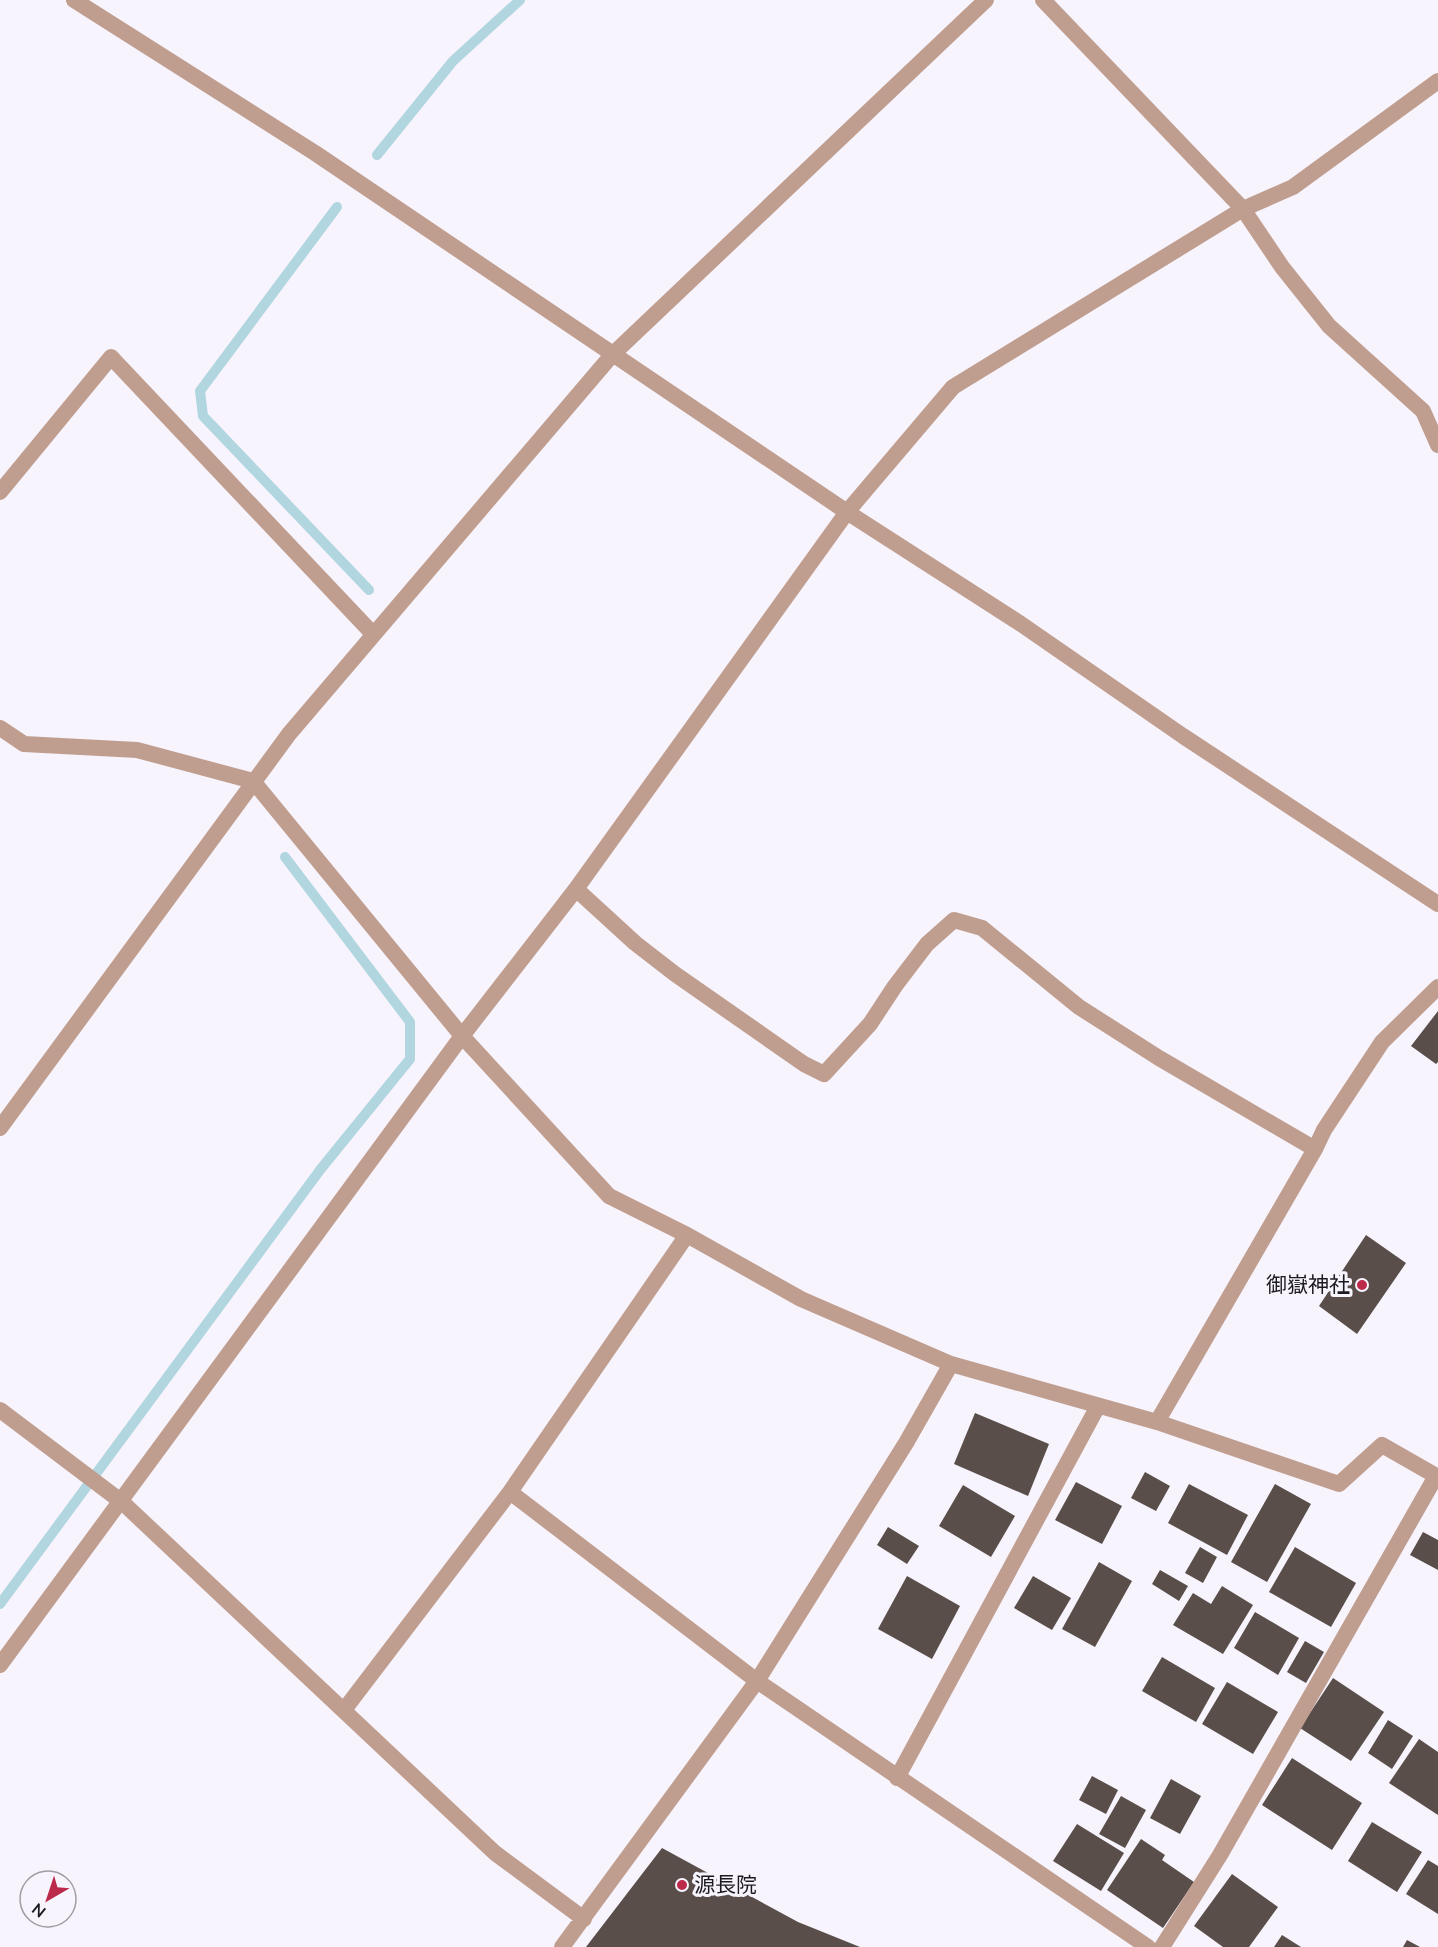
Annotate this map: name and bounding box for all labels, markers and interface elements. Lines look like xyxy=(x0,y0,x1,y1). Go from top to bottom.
place label: 御嶽神社 xyxy=(1266,1271,1350,1299)
marker: 御嶽神社 xyxy=(1355,1278,1369,1292)
north arrow xyxy=(18,1869,78,1929)
place label: 源長院 xyxy=(694,1871,757,1899)
marker: 源長院 xyxy=(675,1878,689,1892)
text: N xyxy=(28,1898,51,1922)

